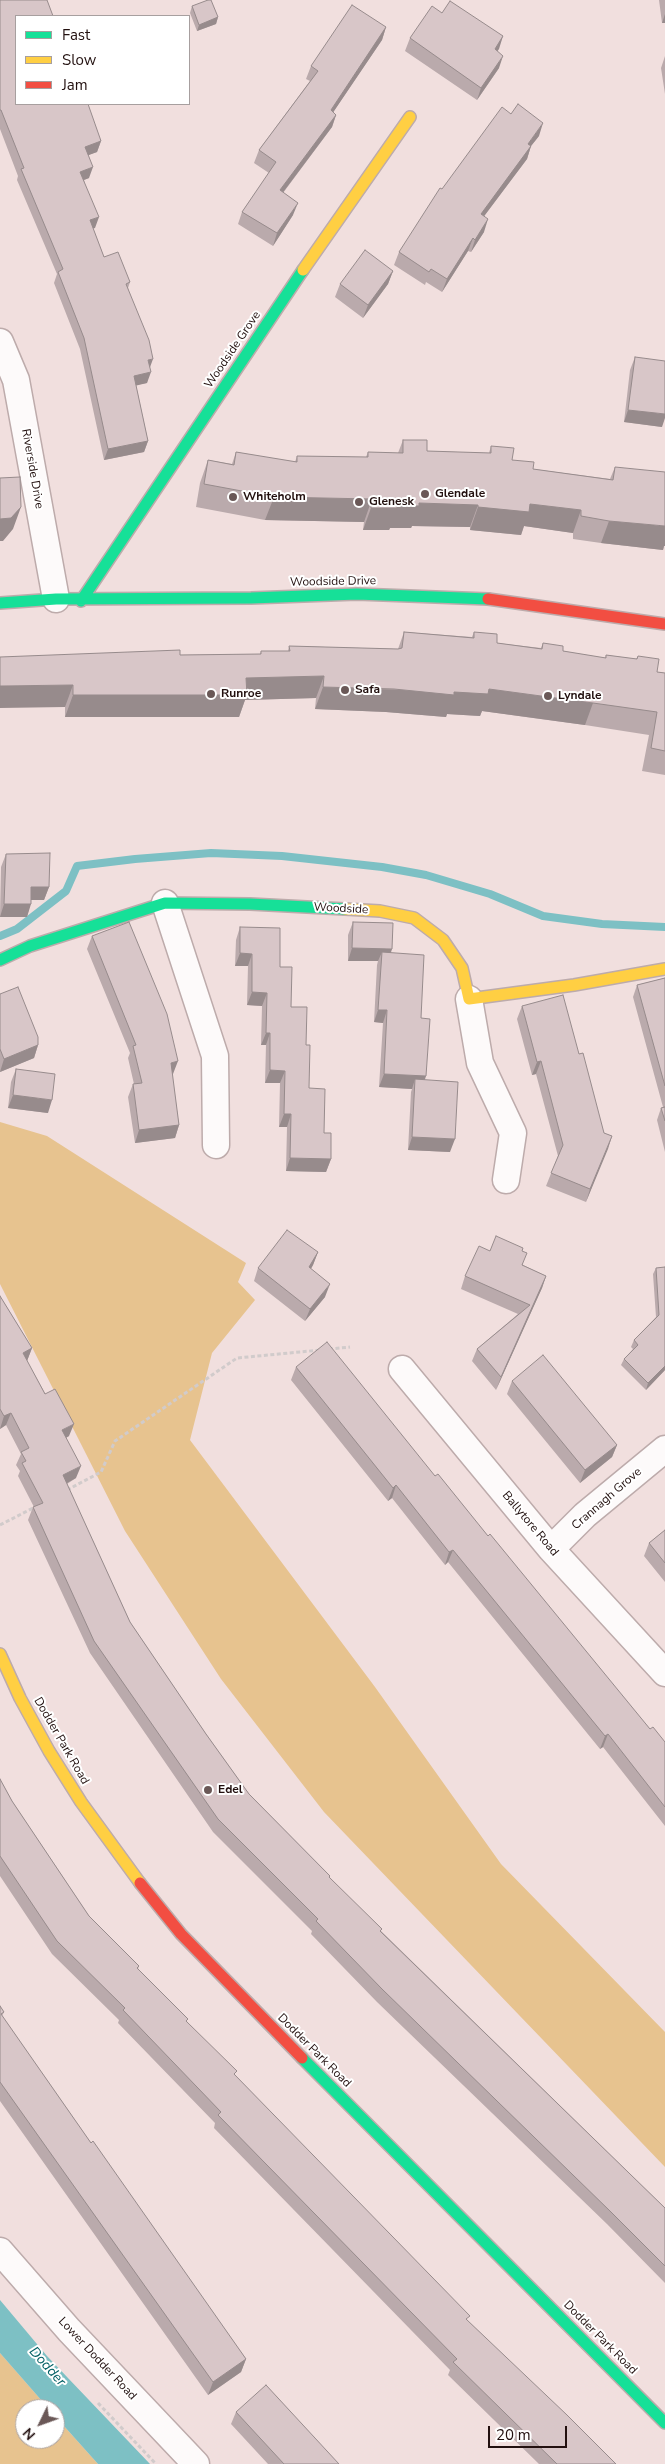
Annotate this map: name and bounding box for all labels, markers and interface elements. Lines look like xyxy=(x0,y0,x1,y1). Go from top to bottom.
legend xyxy=(15,15,190,105)
text: Fast xyxy=(62,25,90,45)
text: Slow xyxy=(62,50,96,70)
text: Jam xyxy=(62,75,88,95)
street label: Woodside Grove xyxy=(202,309,264,391)
street label: Riverside Drive xyxy=(18,428,46,510)
place label: Glendale xyxy=(435,487,485,501)
marker: Glendale xyxy=(419,488,431,500)
place label: Whiteholm xyxy=(243,490,306,504)
marker: Whiteholm xyxy=(227,491,239,503)
place label: Glenesk xyxy=(369,495,414,509)
marker: Glenesk xyxy=(353,496,365,508)
street label: Woodside Drive xyxy=(290,574,376,590)
place label: Safa xyxy=(355,683,380,697)
marker: Safa xyxy=(339,684,351,696)
place label: Runroe xyxy=(221,687,261,701)
marker: Runroe xyxy=(205,688,217,700)
place label: Lyndale xyxy=(558,689,602,703)
marker: Lyndale xyxy=(542,690,554,702)
street label: Woodside xyxy=(313,900,369,918)
street label: Crannagh Grove xyxy=(569,1465,645,1533)
street label: Ballytore Road xyxy=(499,1489,561,1559)
street label: Dodder Park Road xyxy=(30,1695,92,1787)
place label: Edel xyxy=(218,1783,243,1797)
marker: Edel xyxy=(202,1784,214,1796)
street label: Dodder Park Road xyxy=(274,2011,354,2091)
street label: Dodder Park Road xyxy=(560,2298,640,2378)
street label: Lower Dodder Road xyxy=(55,2315,139,2403)
water label: Dodder xyxy=(25,2344,69,2390)
north arrow xyxy=(15,2399,65,2449)
scale bar xyxy=(490,2416,569,2448)
text: N xyxy=(19,2423,40,2444)
text: 20 m xyxy=(496,2425,531,2445)

